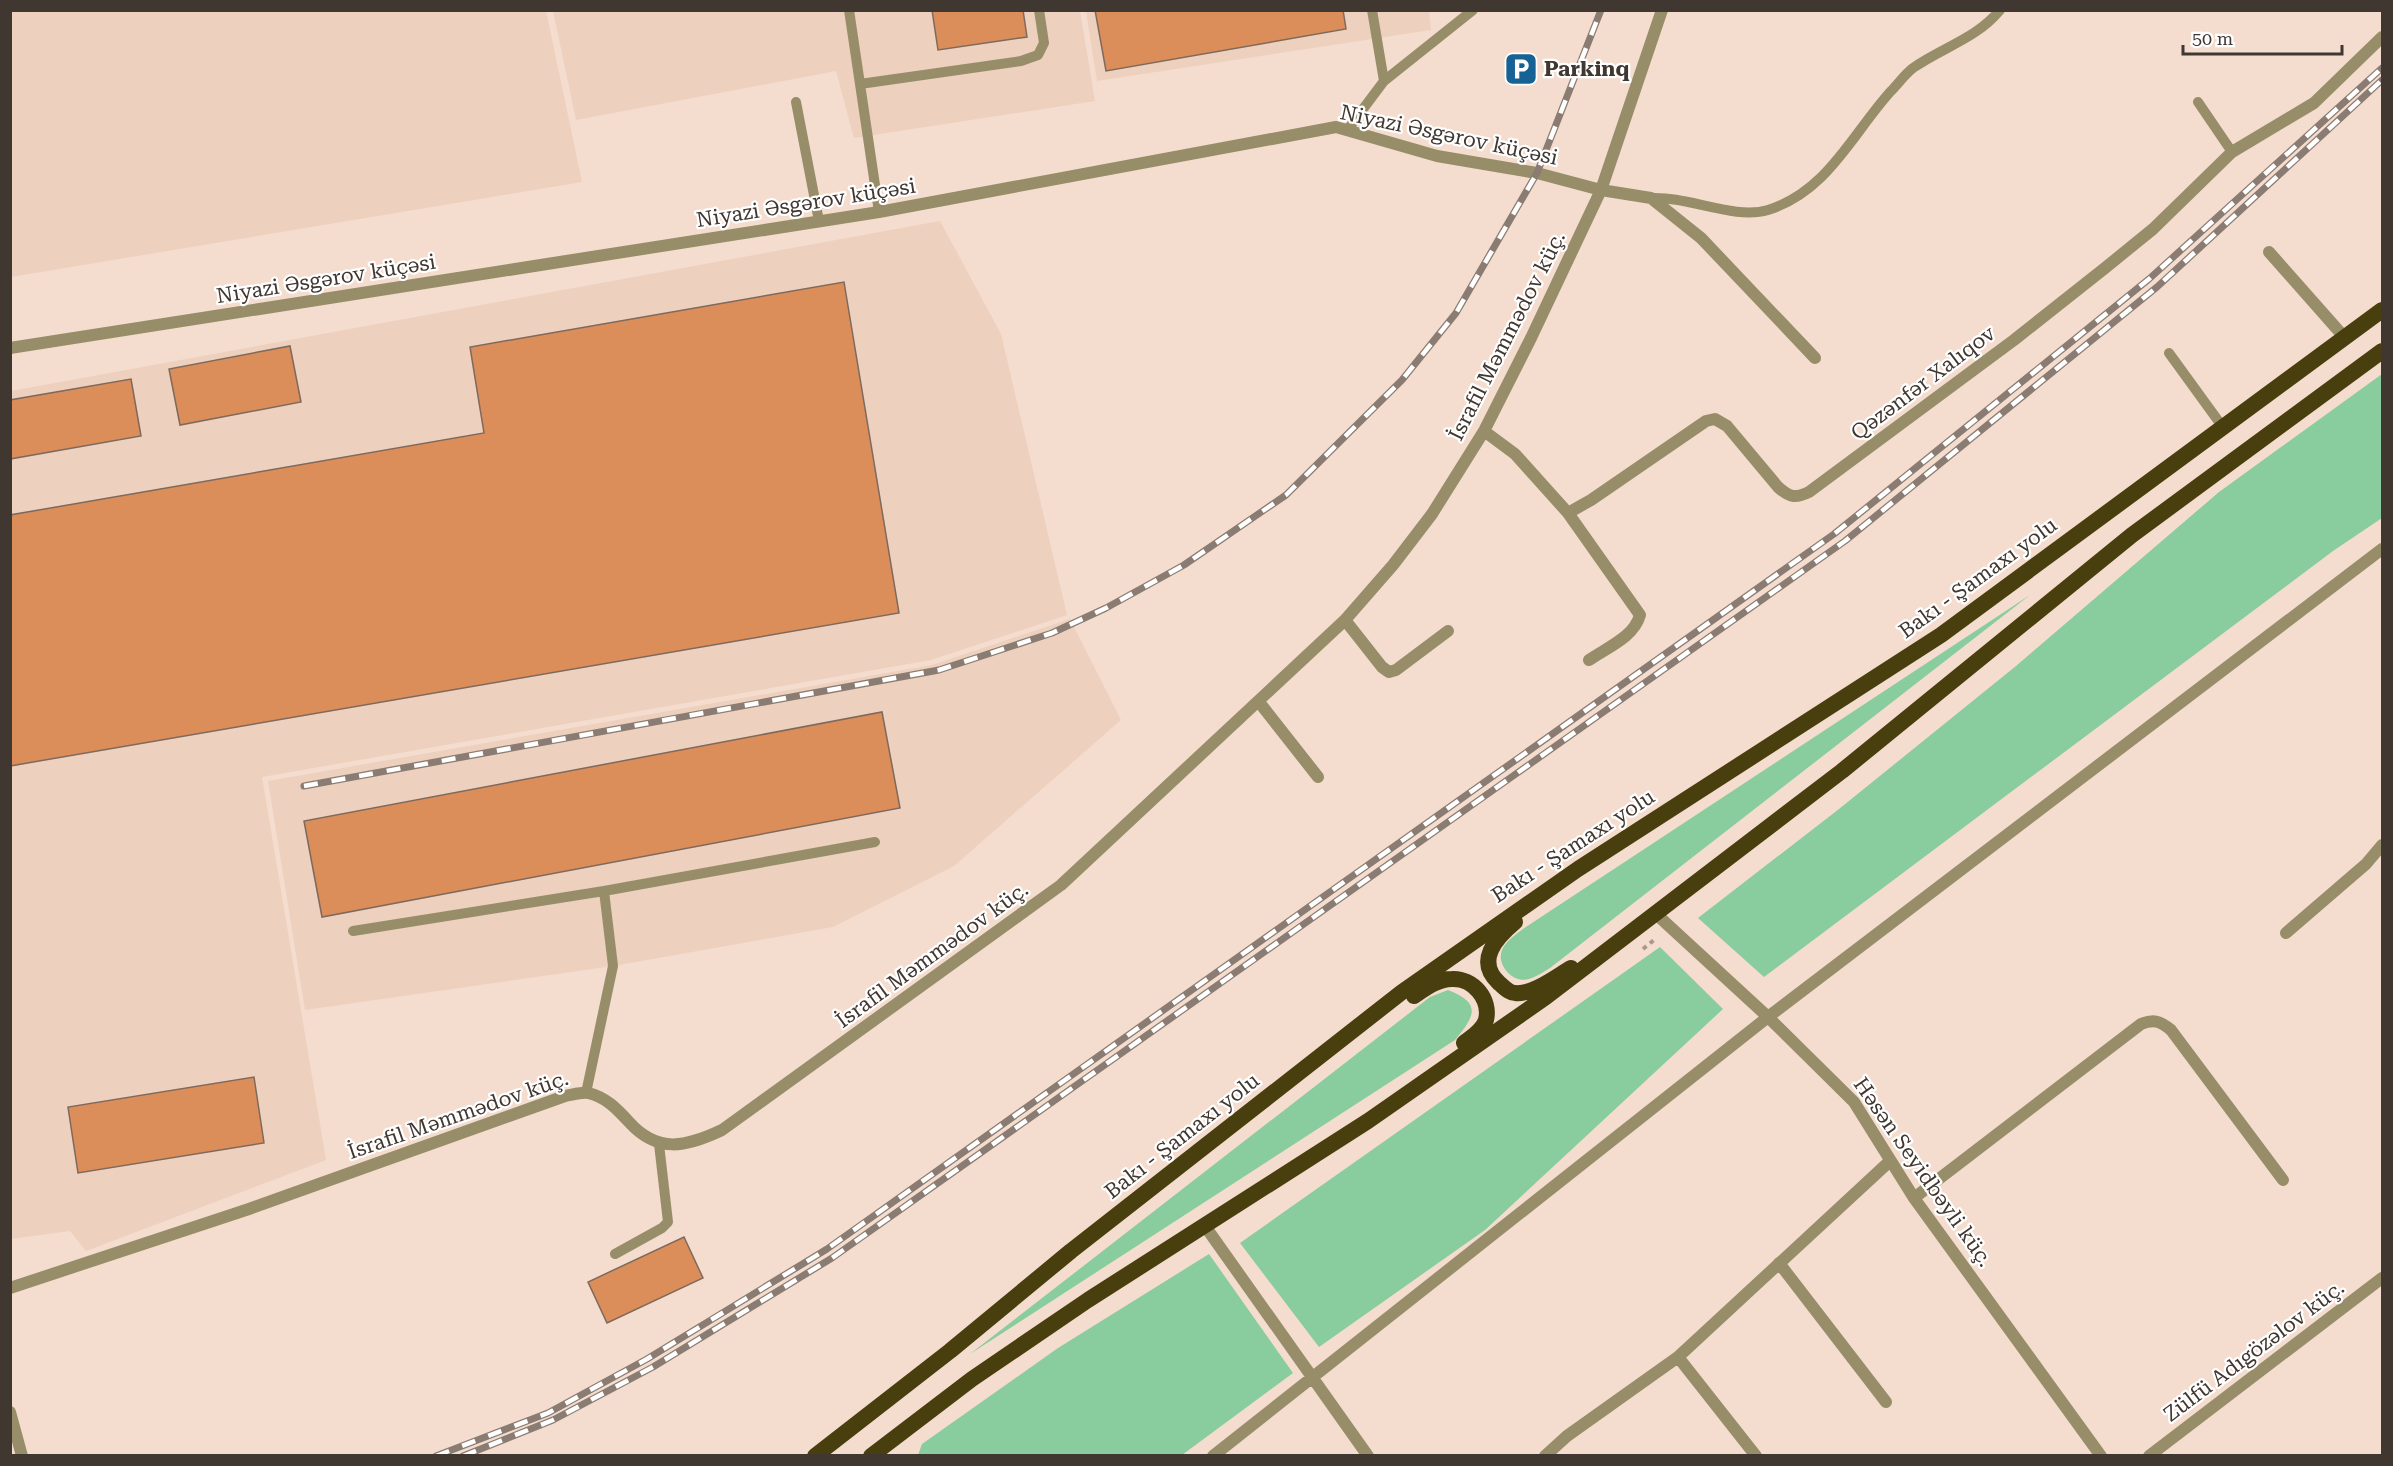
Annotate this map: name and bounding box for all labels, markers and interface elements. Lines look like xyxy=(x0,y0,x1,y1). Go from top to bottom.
scale bar xyxy=(2183,18,2342,56)
text: 50 m xyxy=(2192,28,2233,49)
parking icon: Parkinq xyxy=(1503,51,1539,87)
place label: Parkinq xyxy=(1544,57,1629,81)
street label: Niyazi Əsgərov küçəsi xyxy=(1338,100,1560,170)
street label: Niyazi Əsgərov küçəsi xyxy=(694,174,918,232)
street label: İsrafil Məmmədov küç. xyxy=(1444,227,1570,445)
street label: Niyazi Əsgərov küçəsi xyxy=(214,250,438,308)
street label: Qəzənfər Xalıqov xyxy=(1846,321,2000,445)
street label: Bakı - Şamaxı yolu xyxy=(1894,513,2062,643)
street label: Bakı - Şamaxı yolu xyxy=(1487,784,1659,908)
street label: İsrafil Məmmədov küç. xyxy=(831,877,1033,1033)
street label: İsrafil Məmmədov küç. xyxy=(345,1066,571,1164)
street label: Bakı - Şamaxı yolu xyxy=(1100,1068,1264,1204)
street label: Həsən Seyidbəyli küç. xyxy=(1849,1073,1997,1271)
street label: Zülfü Adıgözəlov küç. xyxy=(2159,1275,2349,1427)

